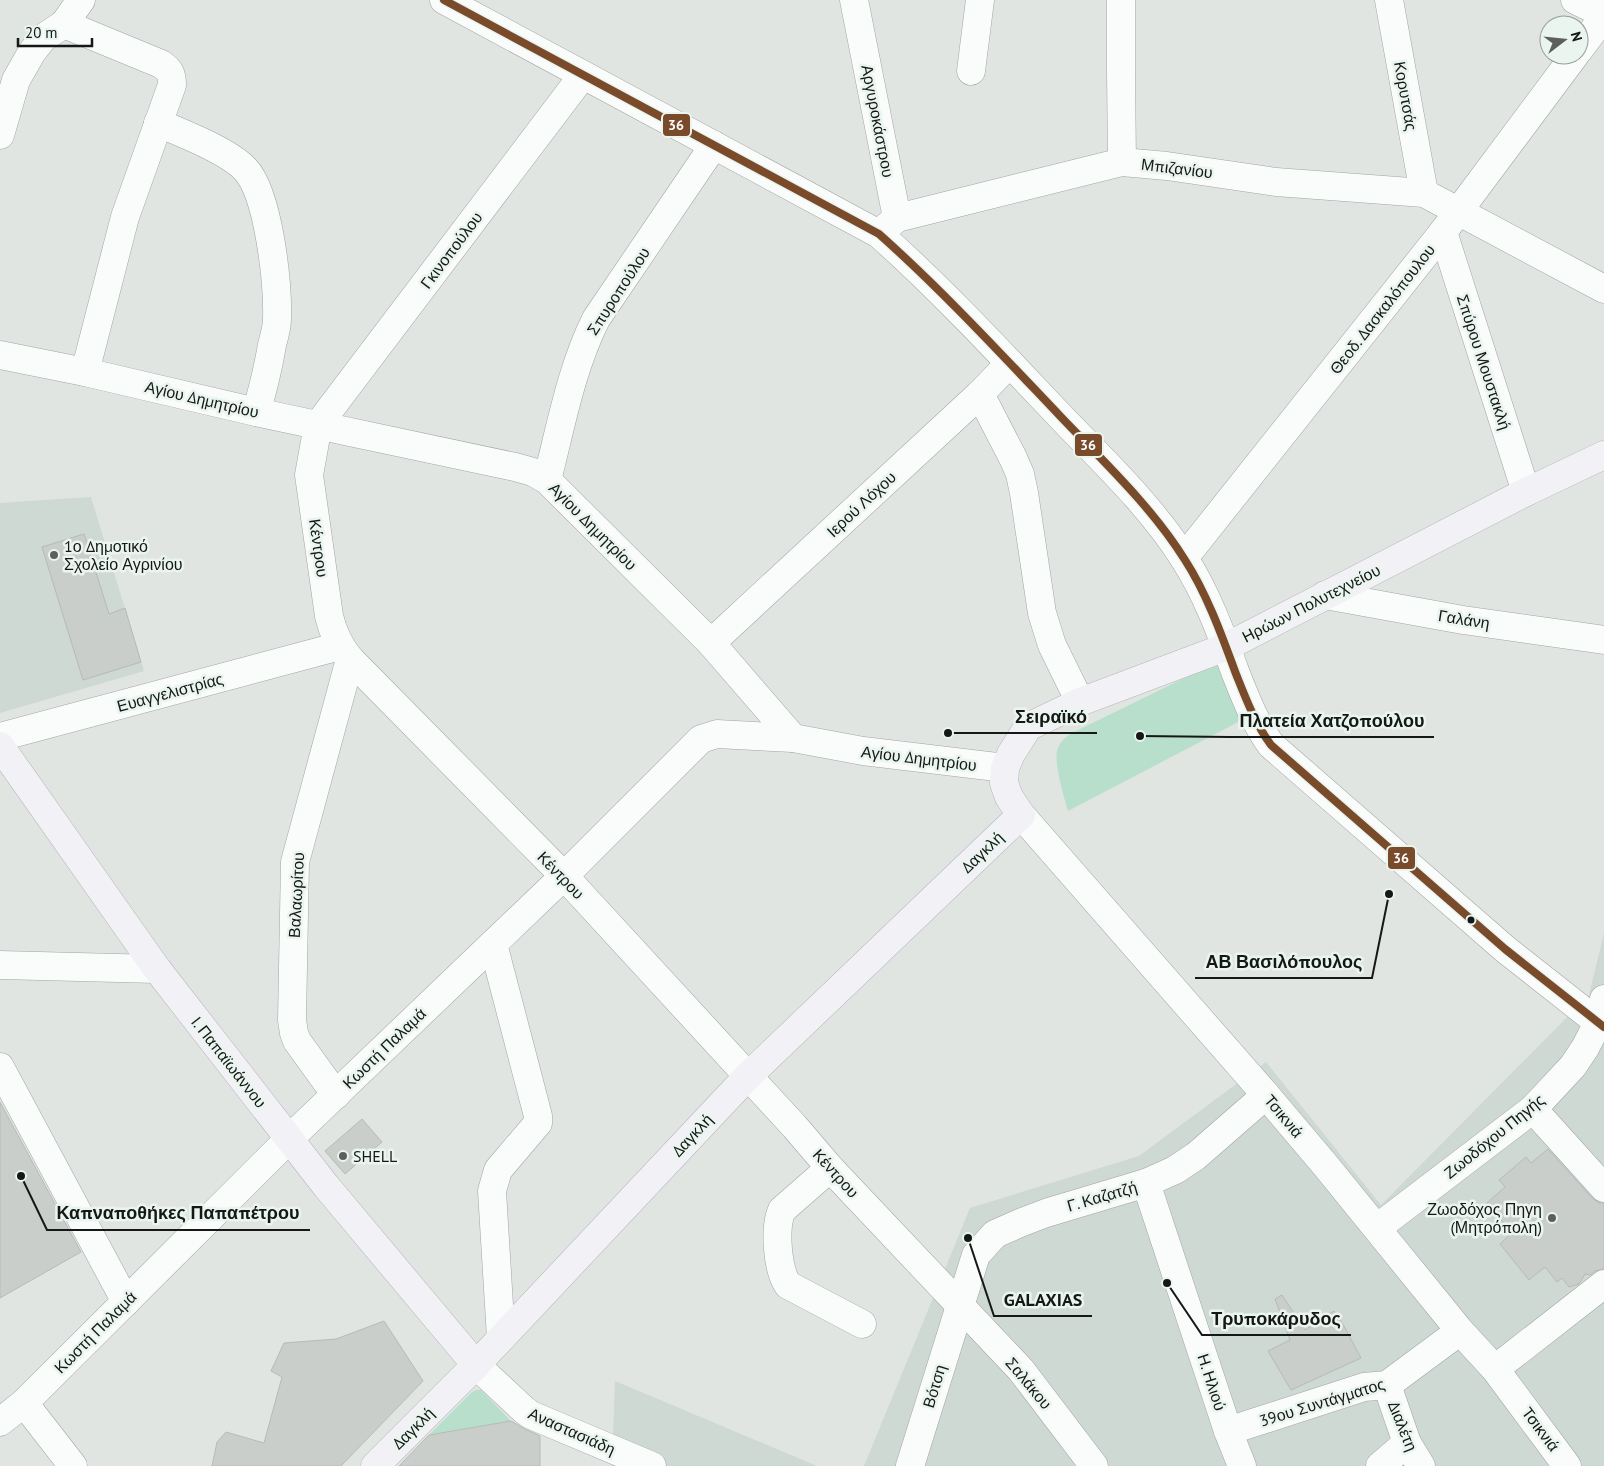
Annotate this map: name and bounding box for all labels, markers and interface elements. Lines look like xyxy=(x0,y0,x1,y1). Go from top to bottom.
scale bar xyxy=(18,15,91,47)
north arrow xyxy=(1539,15,1589,65)
text: 20 m xyxy=(25,23,58,42)
text: N xyxy=(1567,30,1586,43)
street label: Κορυτσάς xyxy=(1390,60,1422,133)
street label: Αργυροκάστρου xyxy=(857,63,899,179)
line badge: 36 xyxy=(662,113,691,137)
text: 36 xyxy=(668,116,684,134)
street label: Μπιζανίου xyxy=(1140,154,1214,182)
street label: Γκινοπούλου xyxy=(416,208,486,292)
street label: Θεοδ. Δασκαλόπουλου xyxy=(1325,240,1439,378)
street label: Σπυροπούλου xyxy=(582,243,654,339)
street label: Σπύρου Μουστακλή xyxy=(1453,292,1515,432)
street label: Αγίου Δημητρίου xyxy=(143,376,261,422)
line badge: 36 xyxy=(1074,433,1103,457)
text: 36 xyxy=(1080,436,1096,454)
street label: Ιερού Λόχου xyxy=(822,467,900,541)
street label: Αγίου Δημητρίου xyxy=(545,478,641,574)
street label: Κέντρου xyxy=(305,517,333,579)
place label: 1ο Δημοτικό Σχολείο Αγρινίου xyxy=(64,536,183,574)
marker: 1ο Δημοτικό Σχολείο Αγρινίου xyxy=(48,549,60,561)
street label: Ηρώων Πολυτεχνείου xyxy=(1238,559,1384,647)
street label: Γαλάνη xyxy=(1437,605,1491,633)
street label: Ευαγγελιστρίας xyxy=(115,668,226,716)
callout: Σειραϊκό xyxy=(1005,700,1097,733)
callout: Πλατεία Χατζοπούλου xyxy=(1229,704,1434,737)
text: Σειραϊκό xyxy=(1015,705,1087,728)
text: Πλατεία Χατζοπούλου xyxy=(1239,709,1425,732)
street label: Αγίου Δημητρίου xyxy=(860,741,978,775)
street label: Δαγκλή xyxy=(957,827,1007,877)
line badge: 36 xyxy=(1387,846,1416,870)
street label: Κέντρου xyxy=(533,847,589,903)
text: 36 xyxy=(1393,849,1409,867)
street label: Βαλαωρίτου xyxy=(284,852,308,938)
unlabelled marker xyxy=(1466,915,1476,925)
callout: ΑΒ Βασιλόπουλος xyxy=(1195,945,1372,978)
text: ΑΒ Βασιλόπουλος xyxy=(1206,950,1362,973)
street label: Κωστή Παλαμά xyxy=(338,1003,430,1093)
street label: Ι. Παπαϊωάννου xyxy=(187,1012,271,1112)
street label: Ζωοδόχου Πηγής xyxy=(1440,1089,1548,1183)
street label: Τσικνιά xyxy=(1260,1090,1308,1142)
street label: Δαγκλή xyxy=(667,1109,717,1161)
street label: Κέντρου xyxy=(809,1144,863,1202)
place label: SHELL xyxy=(353,1146,397,1166)
marker: SHELL xyxy=(337,1150,349,1162)
street label: Γ. Καζατζή xyxy=(1065,1176,1139,1216)
callout: Καπναποθήκες Παπαπέτρου xyxy=(47,1197,310,1230)
place label: Ζωοδόχος Πηγη (Μητρόπολη) xyxy=(1427,1199,1542,1237)
text: Καπναποθήκες Παπαπέτρου xyxy=(57,1201,299,1224)
marker: Ζωοδόχος Πηγη (Μητρόπολη) xyxy=(1546,1212,1558,1224)
callout: GALAXIAS xyxy=(994,1283,1092,1316)
street label: Κωστή Παλαμά xyxy=(50,1287,140,1377)
text: GALAXIAS xyxy=(1004,1288,1082,1311)
callout: Τρυποκάρυδος xyxy=(1202,1302,1351,1335)
text: Τρυποκάρυδος xyxy=(1211,1307,1341,1330)
street label: Η. Ηλιού xyxy=(1193,1351,1231,1413)
street label: Σαλάκου xyxy=(1002,1353,1056,1413)
street label: Βότση xyxy=(918,1362,950,1410)
street label: 39ου Συντάγματος xyxy=(1257,1373,1387,1431)
street label: Διαλέτη xyxy=(1384,1398,1422,1454)
street label: Δαγκλή xyxy=(388,1403,438,1453)
street label: Αναστασιάδη xyxy=(525,1403,619,1459)
street label: Τσικνιά xyxy=(1518,1403,1564,1455)

